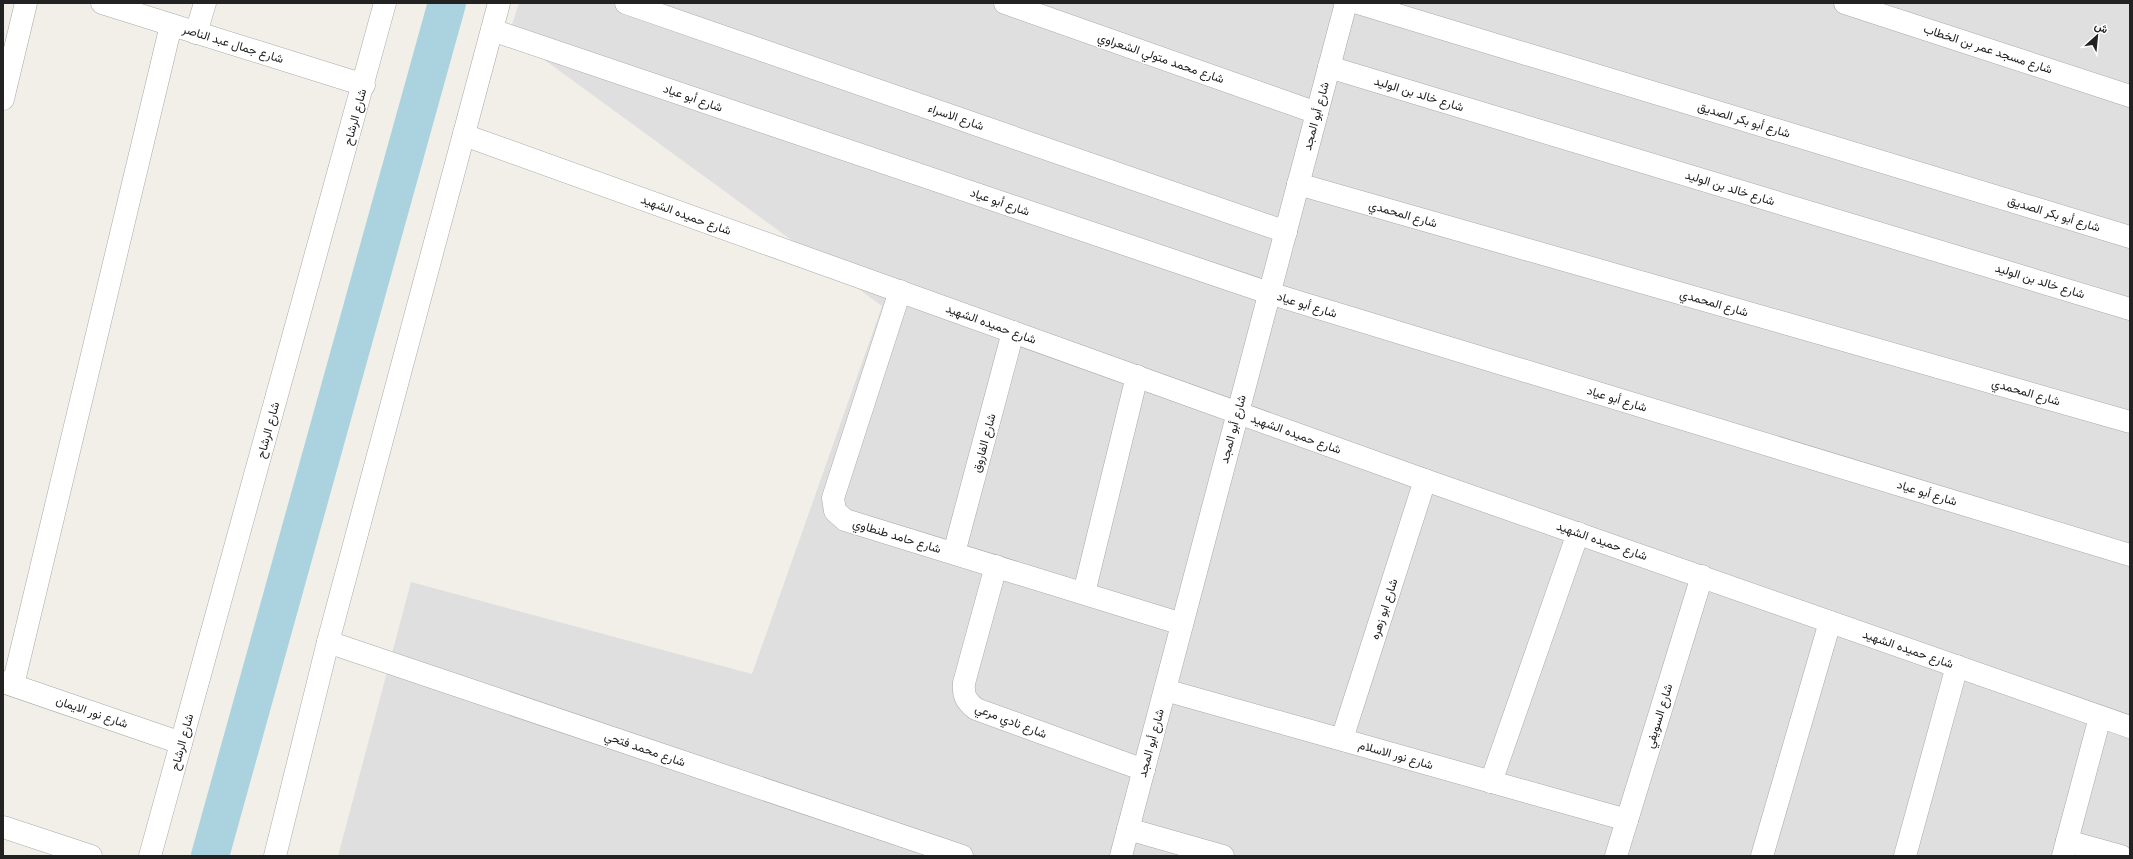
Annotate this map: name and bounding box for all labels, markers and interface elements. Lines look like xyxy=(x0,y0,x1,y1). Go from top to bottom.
north arrow xyxy=(2077,16,2117,56)
text: ش xyxy=(2092,19,2110,36)
street label: شارع جمال عبد الناصر xyxy=(179,22,285,68)
street label: شارع مسجد عمر بن الخطاب xyxy=(1921,22,2054,78)
street label: شارع محمد متولي الشعراوي xyxy=(1095,30,1226,89)
street label: شارع خالد بن الوليد xyxy=(1372,74,1466,116)
street label: شارع أبو المجد xyxy=(1300,80,1334,152)
street label: شارع أبو عياد xyxy=(661,81,725,117)
street label: شارع الرشاح xyxy=(341,87,371,147)
street label: شارع أبو بكر الصديق xyxy=(1695,99,1792,143)
street label: شارع الاسراء xyxy=(926,101,986,135)
street label: شارع خالد بن الوليد xyxy=(1683,168,1777,210)
street label: شارع أبو عياد xyxy=(968,185,1032,221)
street label: شارع حميده الشهيد xyxy=(638,192,733,240)
street label: شارع أبو بكر الصديق xyxy=(2005,193,2102,237)
street label: شارع المحمدي xyxy=(1366,198,1439,233)
street label: شارع خالد بن الوليد xyxy=(1993,261,2087,303)
street label: شارع المحمدي xyxy=(1677,287,1750,322)
street label: شارع أبو عياد xyxy=(1275,289,1339,323)
street label: شارع حميده الشهيد xyxy=(943,301,1038,349)
street label: شارع المحمدي xyxy=(1989,376,2062,411)
street label: شارع أبو عياد xyxy=(1585,383,1649,417)
street label: شارع أبو المجد xyxy=(1217,393,1251,465)
street label: شارع الرشاح xyxy=(254,400,284,460)
street label: شارع حميده الشهيد xyxy=(1248,411,1343,459)
street label: شارع الفاروق xyxy=(969,412,1001,475)
street label: شارع أبو عياد xyxy=(1895,477,1959,511)
street label: شارع حامد طنطاوي xyxy=(850,516,943,559)
street label: شارع حميده الشهيد xyxy=(1554,519,1649,565)
street label: شارع ابو زهره xyxy=(1368,577,1402,642)
street label: شارع حميده الشهيد xyxy=(1860,627,1955,673)
street label: شارع السويفي xyxy=(1643,682,1678,751)
street label: شارع نور الايمان xyxy=(54,693,130,733)
street label: شارع نادي مرعي xyxy=(972,701,1049,744)
street label: شارع أبو المجد xyxy=(1135,707,1169,779)
street label: شارع الرشاح xyxy=(168,712,198,772)
street label: شارع محمد فتحي xyxy=(602,729,687,772)
street label: شارع نور الاسلام xyxy=(1356,738,1435,774)

